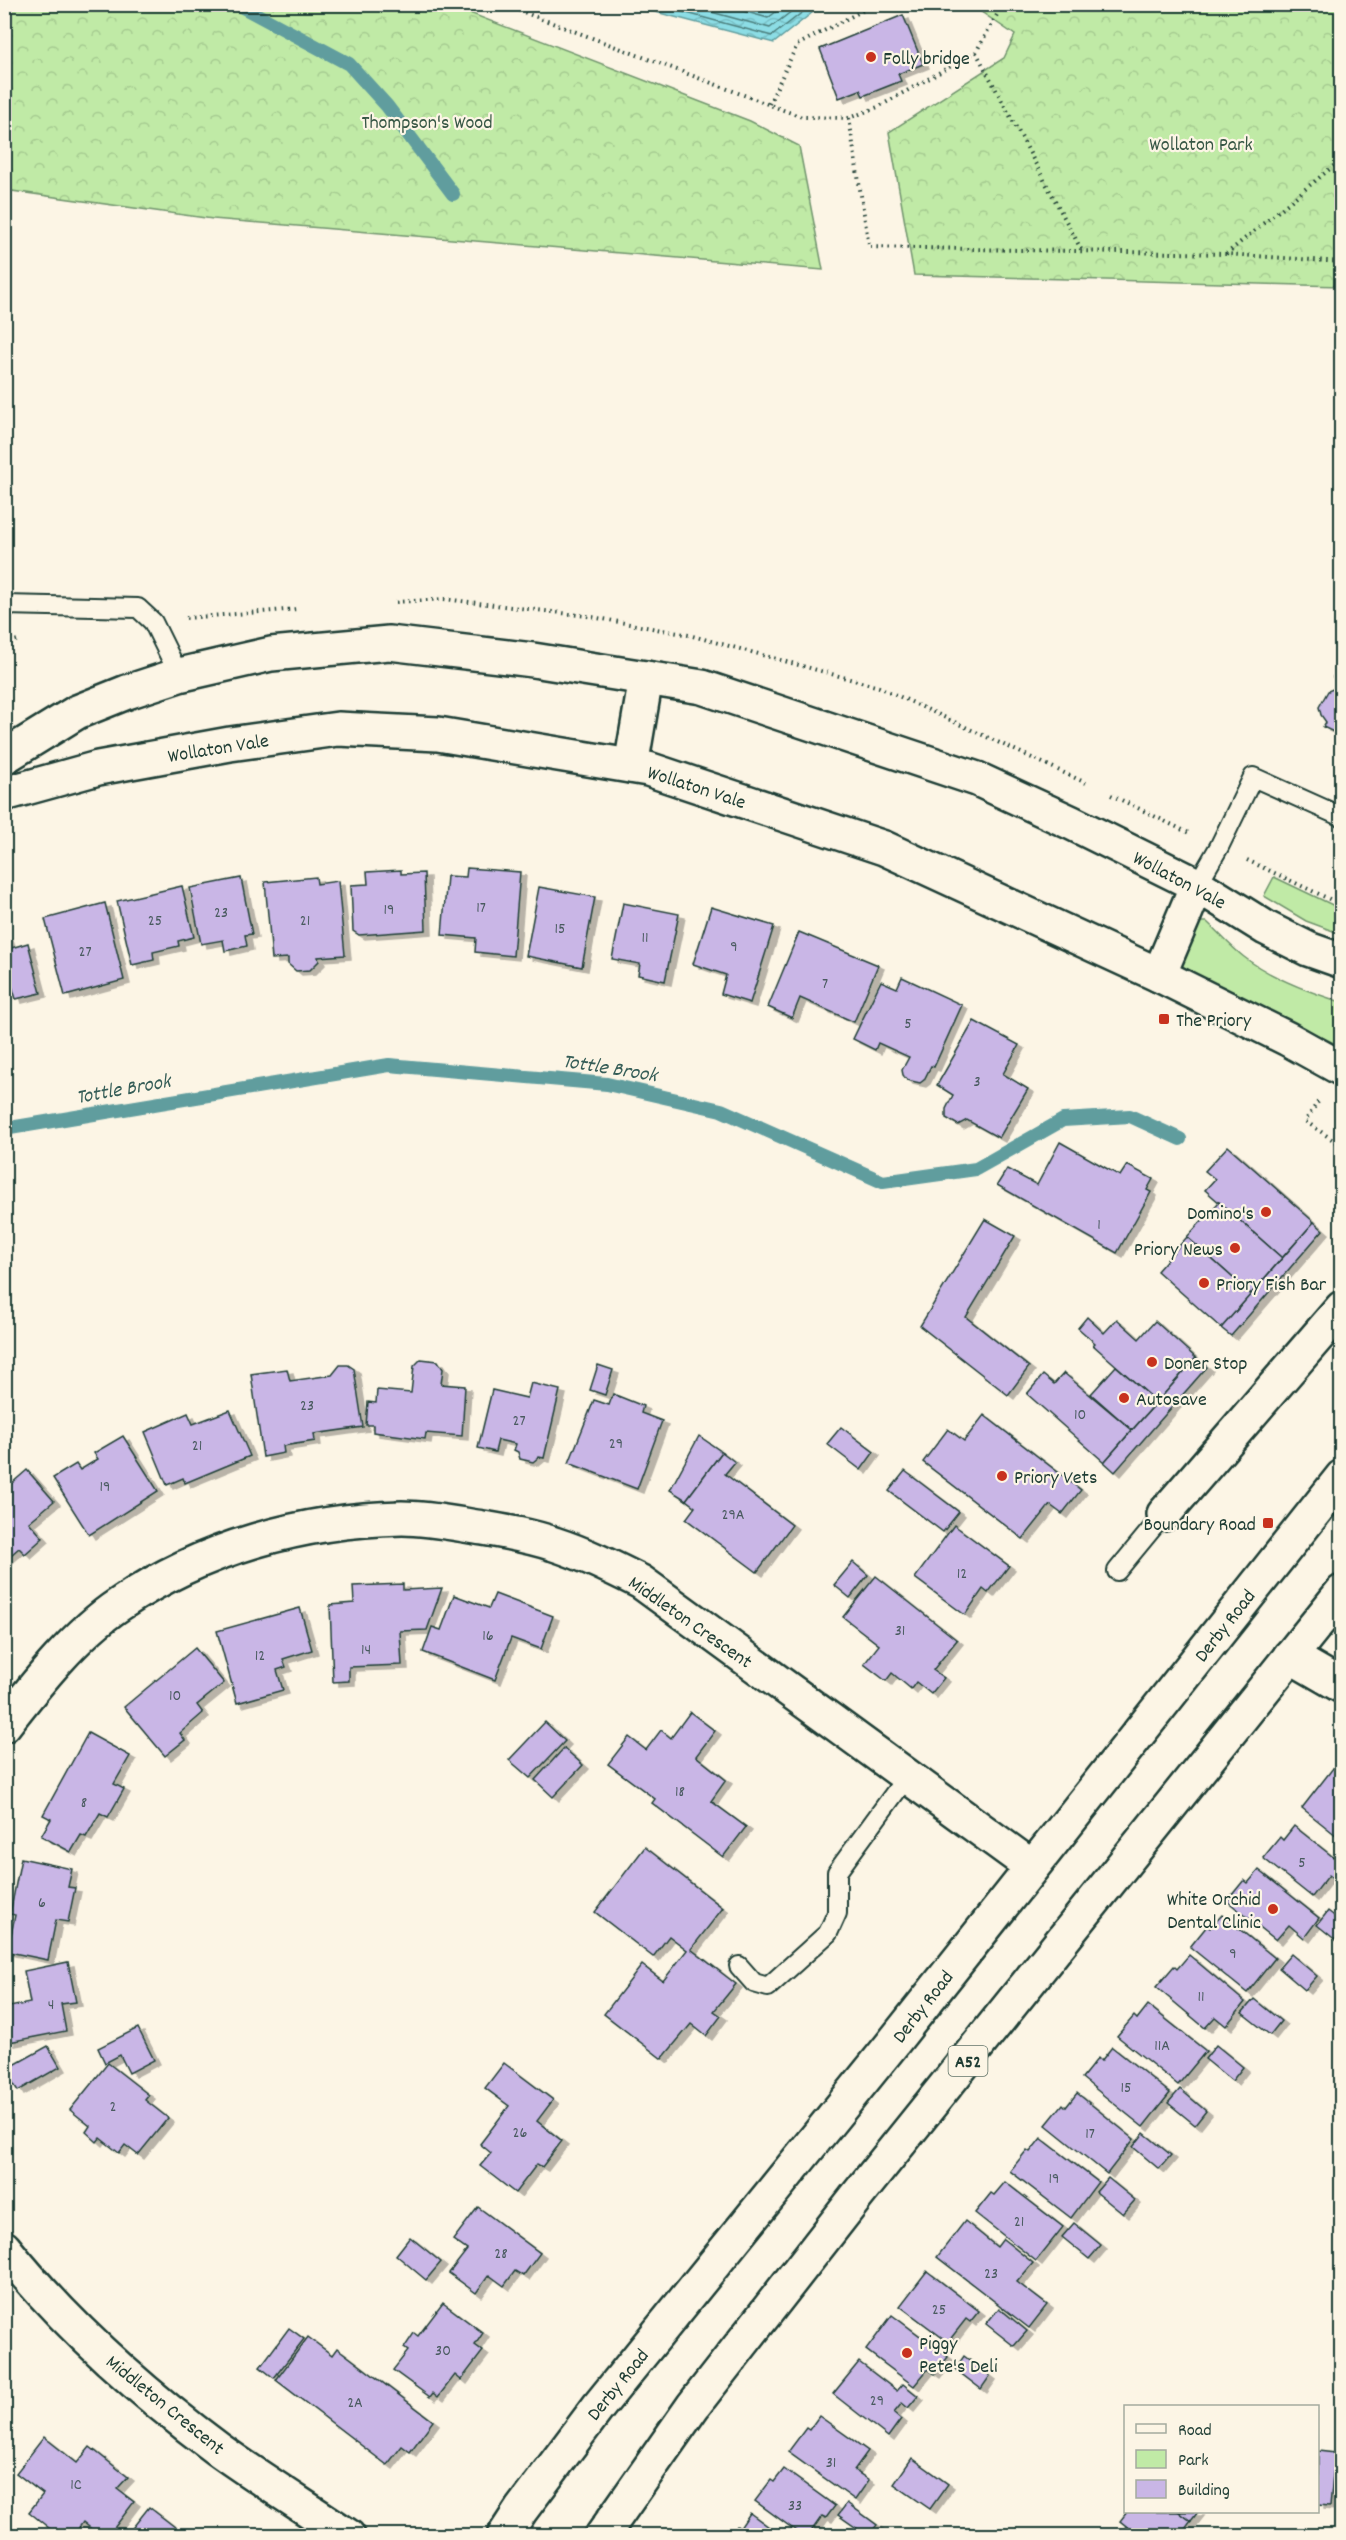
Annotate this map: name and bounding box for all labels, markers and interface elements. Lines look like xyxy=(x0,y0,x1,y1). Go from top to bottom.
place label: Folly bridge xyxy=(883,46,970,74)
marker: Folly bridge xyxy=(864,50,878,64)
park label: Thompson's Wood xyxy=(361,110,493,138)
park label: Wollaton Park xyxy=(1149,132,1253,160)
street label: Wollaton Vale xyxy=(166,728,271,772)
street label: Wollaton Vale xyxy=(643,760,749,818)
street label: Wollaton Vale xyxy=(1127,845,1230,918)
house number: 17 xyxy=(476,897,486,920)
house number: 19 xyxy=(384,899,394,922)
house number: 23 xyxy=(214,902,228,925)
house number: 25 xyxy=(148,910,162,933)
house number: 21 xyxy=(300,910,310,933)
house number: 15 xyxy=(555,918,565,941)
house number: 11 xyxy=(641,927,649,950)
house number: 9 xyxy=(730,936,738,959)
house number: 27 xyxy=(78,941,92,964)
house number: 7 xyxy=(822,973,828,996)
place label: The Priory xyxy=(1176,1008,1252,1036)
marker: The Priory xyxy=(1157,1012,1171,1026)
house number: 5 xyxy=(904,1013,912,1036)
water label: Tottle Brook xyxy=(560,1048,661,1093)
water label: Tottle Brook xyxy=(74,1067,175,1114)
house number: 3 xyxy=(973,1071,981,1094)
place label: Domino's xyxy=(1187,1201,1254,1229)
marker: Domino's xyxy=(1259,1205,1273,1219)
house number: 1 xyxy=(1097,1214,1101,1237)
place label: Priory News xyxy=(1134,1237,1223,1265)
marker: Priory News xyxy=(1228,1241,1242,1255)
place label: Priory Fish Bar xyxy=(1216,1272,1327,1300)
marker: Priory Fish Bar xyxy=(1197,1276,1211,1290)
place label: Doner Stop xyxy=(1164,1351,1248,1379)
marker: Doner Stop xyxy=(1145,1355,1159,1369)
place label: Autosave xyxy=(1136,1387,1207,1415)
marker: Autosave xyxy=(1117,1391,1131,1405)
house number: 23 xyxy=(300,1395,314,1418)
house number: 10 xyxy=(1074,1404,1086,1427)
house number: 27 xyxy=(512,1410,526,1433)
house number: 29 xyxy=(609,1433,623,1456)
house number: 21 xyxy=(192,1435,202,1458)
place label: Priory Vets xyxy=(1014,1465,1097,1493)
marker: Priory Vets xyxy=(995,1469,1009,1483)
house number: 19 xyxy=(100,1476,110,1499)
house number: 29A xyxy=(721,1504,745,1527)
place label: Boundary Road xyxy=(1144,1512,1256,1540)
marker: Boundary Road xyxy=(1261,1516,1275,1530)
house number: 12 xyxy=(957,1563,967,1586)
street label: Middleton Crescent xyxy=(622,1570,757,1677)
street label: Derby Road xyxy=(1189,1585,1264,1669)
house number: 31 xyxy=(895,1620,905,1643)
house number: 16 xyxy=(482,1625,494,1648)
house number: 14 xyxy=(361,1639,371,1662)
house number: 12 xyxy=(255,1645,265,1668)
house number: 10 xyxy=(169,1685,181,1708)
house number: 18 xyxy=(675,1781,685,1804)
house number: 8 xyxy=(81,1792,87,1815)
house number: 5 xyxy=(1298,1852,1306,1875)
place label: White Orchid Dental Clinic xyxy=(1167,1887,1261,1938)
house number: 6 xyxy=(38,1892,46,1915)
marker: White Orchid Dental Clinic xyxy=(1266,1902,1280,1916)
house number: 9 xyxy=(1229,1943,1237,1966)
street label: Derby Road xyxy=(887,1966,962,2050)
house number: 11 xyxy=(1197,1986,1205,2009)
house number: 4 xyxy=(48,1994,54,2017)
house number: 11A xyxy=(1154,2035,1170,2058)
road number: A52 xyxy=(948,2046,988,2076)
house number: 15 xyxy=(1121,2077,1131,2100)
house number: 2 xyxy=(110,2096,117,2119)
house number: 26 xyxy=(513,2122,528,2145)
house number: 17 xyxy=(1085,2123,1095,2146)
house number: 19 xyxy=(1049,2168,1059,2191)
house number: 21 xyxy=(1014,2211,1024,2234)
house number: 28 xyxy=(494,2243,508,2266)
house number: 23 xyxy=(984,2263,998,2286)
house number: 25 xyxy=(932,2299,946,2322)
place label: Piggy Pete's Deli xyxy=(919,2331,998,2382)
house number: 30 xyxy=(435,2340,451,2363)
street label: Derby Road xyxy=(582,2344,657,2428)
marker: Piggy Pete's Deli xyxy=(900,2346,914,2360)
street label: Middleton Crescent xyxy=(99,2350,230,2463)
house number: 29 xyxy=(870,2390,884,2413)
house number: 2A xyxy=(347,2392,363,2415)
legend xyxy=(1124,2405,1319,2513)
text: Road xyxy=(1178,2419,1212,2444)
text: Park xyxy=(1178,2449,1209,2474)
house number: 31 xyxy=(826,2452,836,2475)
house number: 1C xyxy=(70,2474,82,2497)
text: Building xyxy=(1178,2479,1230,2504)
house number: 33 xyxy=(788,2495,802,2518)

